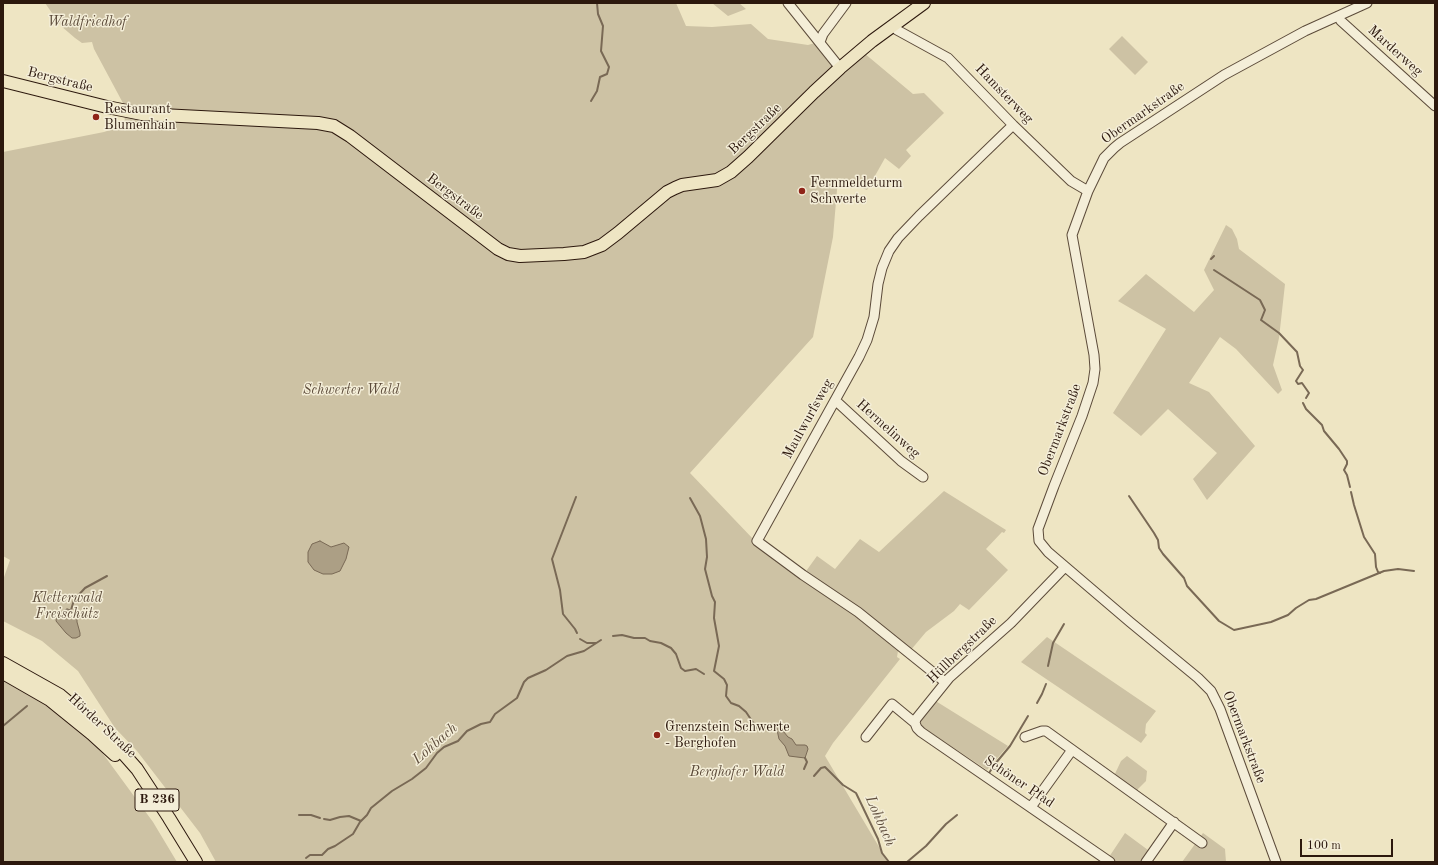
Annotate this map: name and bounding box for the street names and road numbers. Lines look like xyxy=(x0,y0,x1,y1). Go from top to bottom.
street label: Marderweg xyxy=(1364,22,1426,80)
street label: Hamsterweg xyxy=(971,61,1037,127)
street label: Bergstraße xyxy=(26,64,94,96)
street label: Obermarkstraße xyxy=(1098,78,1188,148)
street label: Bergstraße xyxy=(725,100,785,158)
street label: Bergstraße xyxy=(423,170,487,224)
street label: Maulwurfsweg xyxy=(779,376,837,462)
street label: Obermarkstraße xyxy=(1035,381,1085,479)
street label: Hermelinweg xyxy=(853,396,923,462)
street label: Hüllbergstraße xyxy=(924,613,1000,687)
street label: Obermarkstraße xyxy=(1219,688,1269,786)
street label: Hörder Straße xyxy=(64,690,140,762)
street label: Schöner Pfad xyxy=(981,752,1057,812)
road number: B 236 xyxy=(135,789,179,811)

